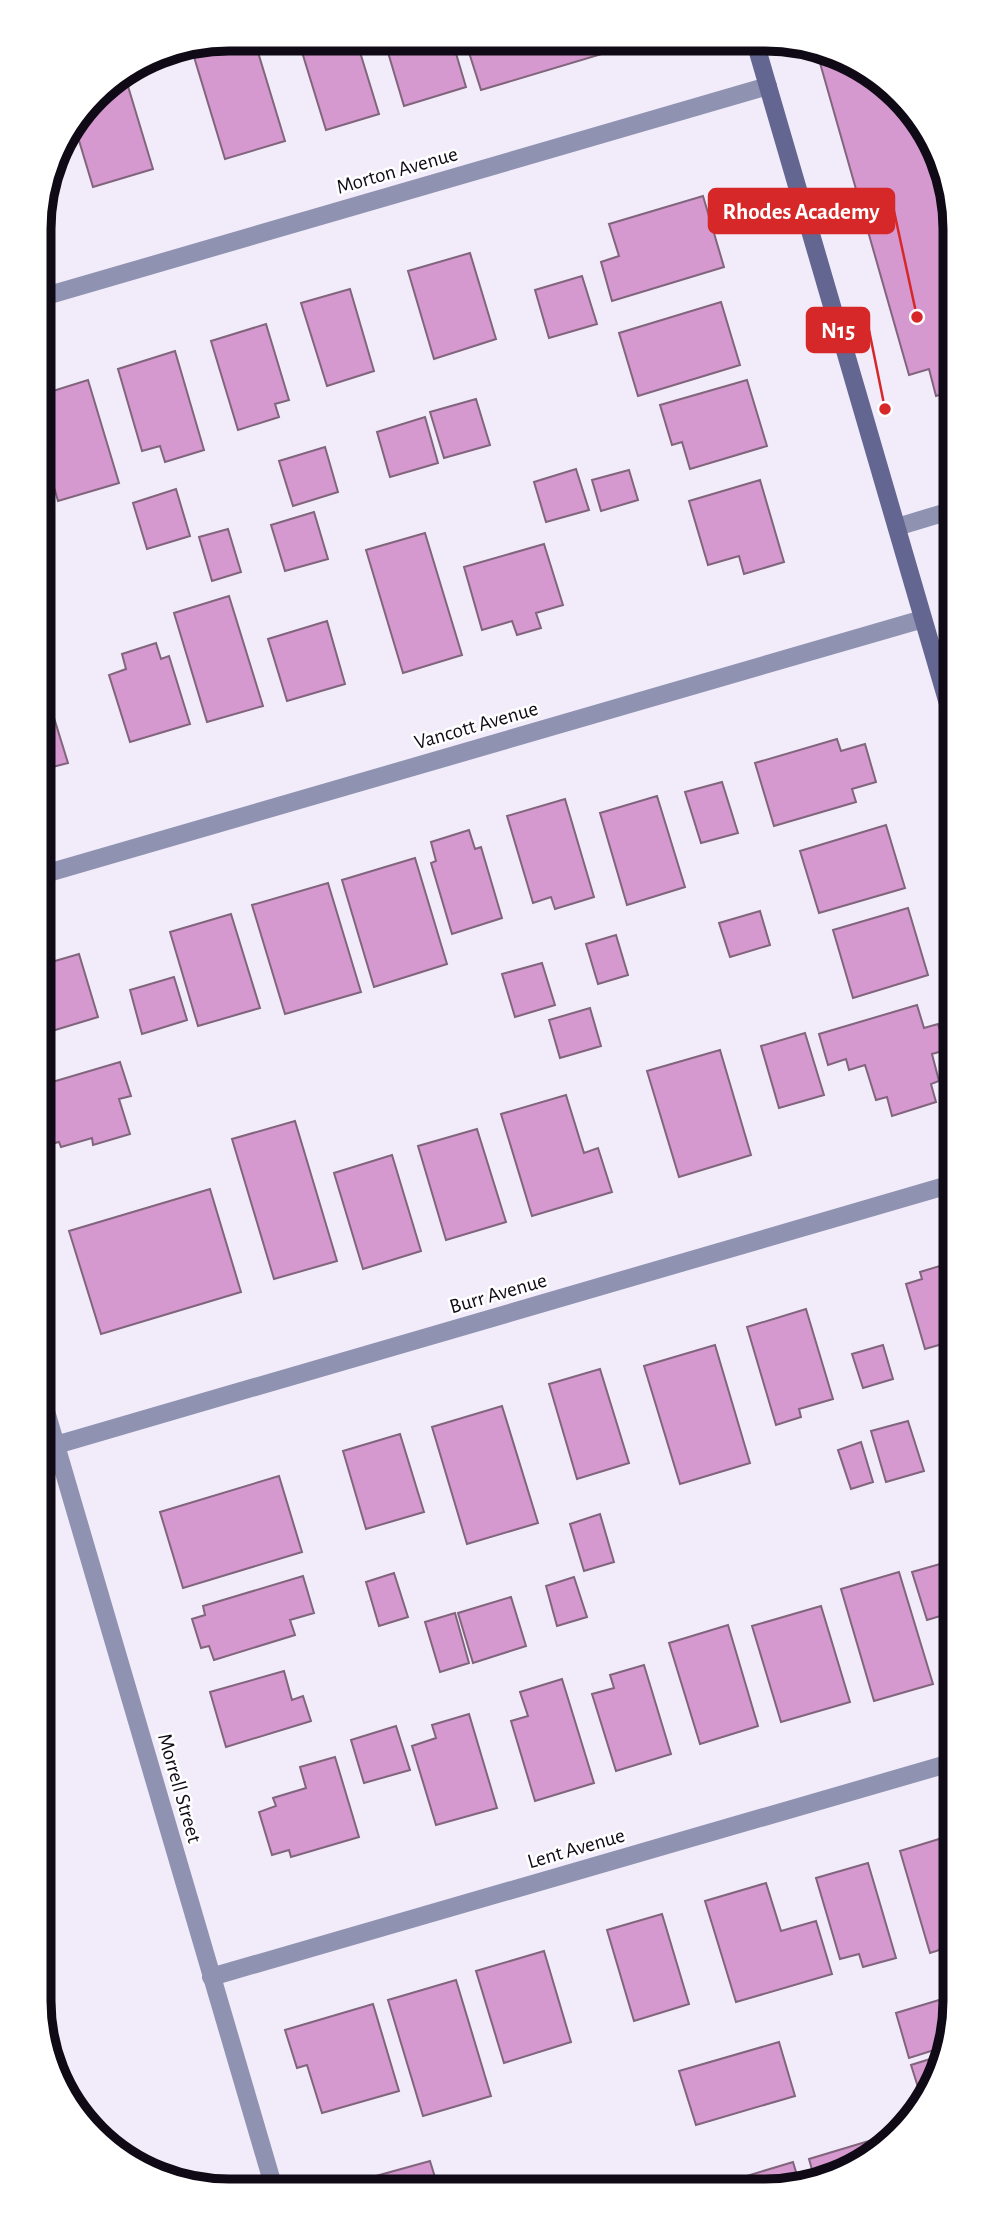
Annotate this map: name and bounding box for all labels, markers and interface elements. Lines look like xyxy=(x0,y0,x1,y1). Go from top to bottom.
street label: Morton Avenue xyxy=(334,143,460,198)
callout: Rhodes Academy xyxy=(709,189,894,233)
text: Rhodes Academy xyxy=(723,201,880,224)
callout: N15 xyxy=(807,308,869,352)
text: N15 xyxy=(821,320,855,343)
street label: Vancott Avenue xyxy=(412,698,540,753)
street label: Burr Avenue xyxy=(447,1270,549,1317)
street label: Morrell Street xyxy=(154,1731,205,1846)
street label: Lent Avenue xyxy=(525,1825,627,1872)

